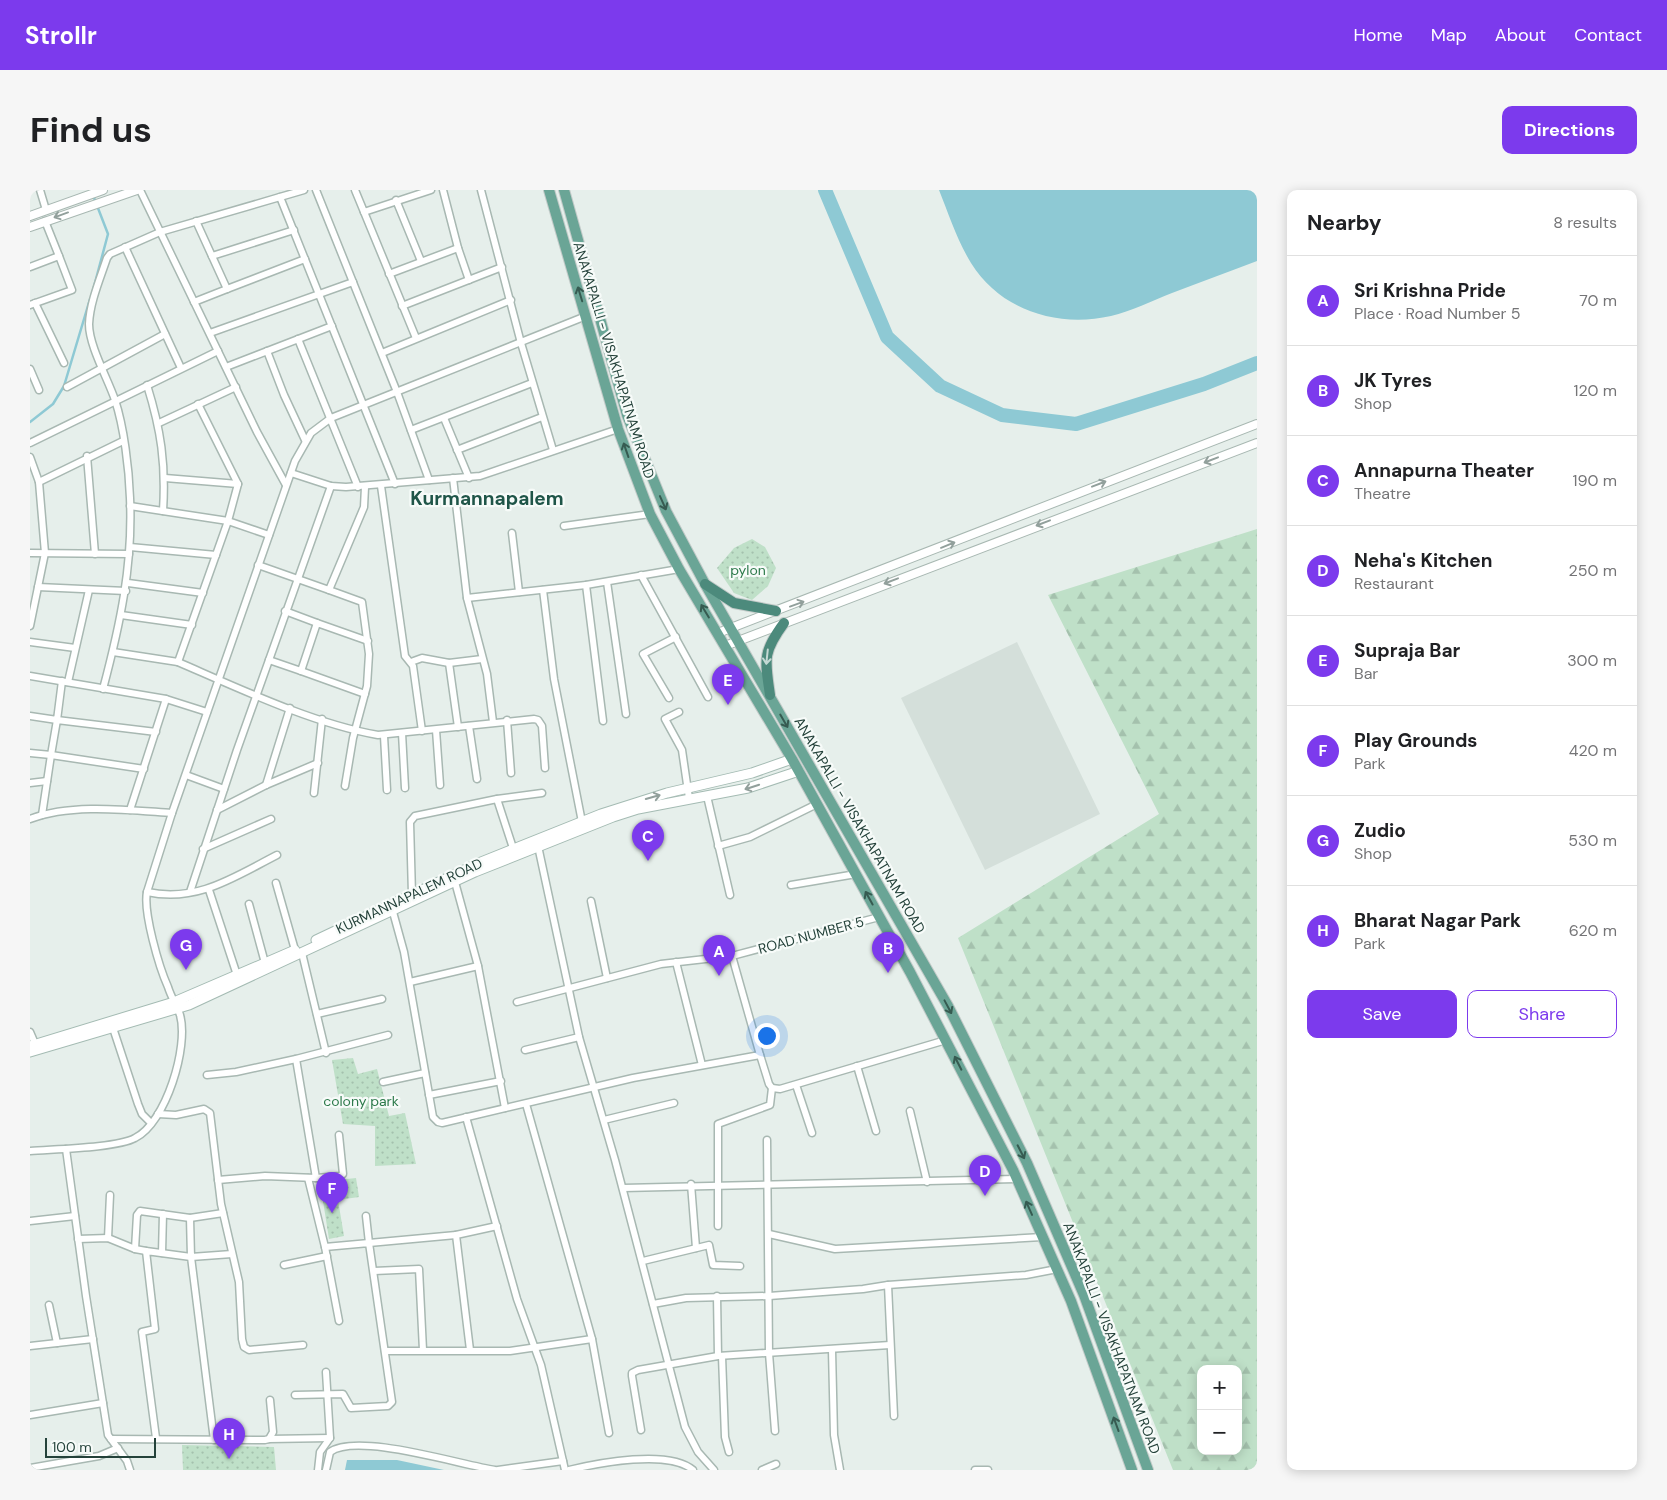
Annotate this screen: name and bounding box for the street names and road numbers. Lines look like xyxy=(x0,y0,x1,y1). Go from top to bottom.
street label: ANAKAPALLI - VISAKHAPATNAM ROAD xyxy=(569,239,659,481)
street label: ANAKAPALLI - VISAKHAPATNAM ROAD xyxy=(790,714,930,936)
street label: KURMANNAPALEM ROAD xyxy=(333,854,485,938)
street label: ROAD NUMBER 5 xyxy=(756,912,866,958)
street label: ANAKAPALLI - VISAKHAPATNAM ROAD xyxy=(1059,1220,1165,1456)

